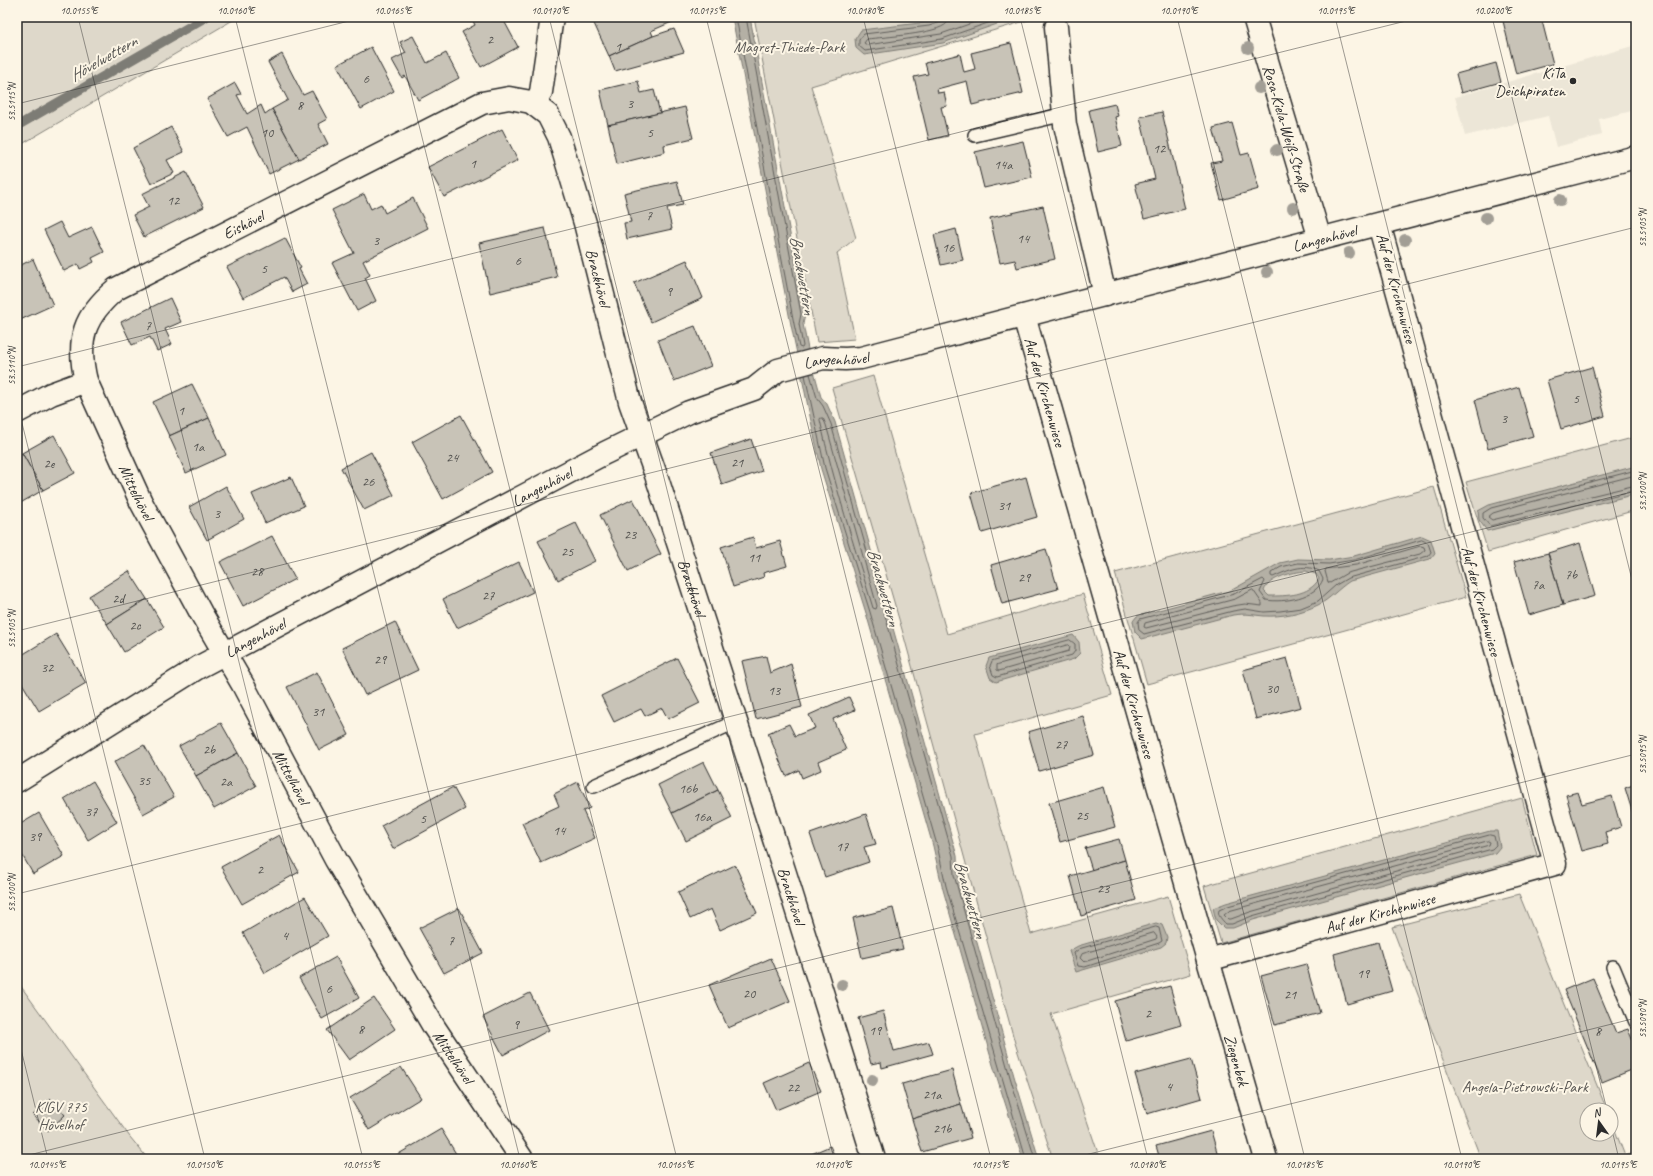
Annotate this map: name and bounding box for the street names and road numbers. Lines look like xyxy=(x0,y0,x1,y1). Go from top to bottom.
street label: Rosa-Kiela-Weiß-Straße xyxy=(1258,63,1315,196)
street label: Eishövel xyxy=(220,205,270,244)
street label: Langenhövel xyxy=(1290,220,1362,257)
street label: Auf der Kirchenwiese xyxy=(1372,231,1421,347)
street label: Brackhövel xyxy=(581,247,615,312)
street label: Auf der Kirchenwiese xyxy=(1020,335,1070,451)
street label: Langenhövel xyxy=(801,347,874,374)
street label: Mittelhövel xyxy=(114,461,159,527)
street label: Langenhövel xyxy=(508,462,579,511)
street label: Auf der Kirchenwiese xyxy=(1457,544,1506,660)
street label: Brackhövel xyxy=(673,557,711,622)
street label: Langenhövel xyxy=(222,613,292,662)
street label: Auf der Kirchenwiese xyxy=(1109,647,1159,762)
street label: Mittelhövel xyxy=(268,746,315,811)
street label: Brackhövel xyxy=(773,865,810,930)
street label: Auf der Kirchenwiese xyxy=(1323,888,1439,938)
street label: Mittelhövel xyxy=(428,1027,480,1090)
street label: Ziegenbek xyxy=(1219,1032,1253,1089)

